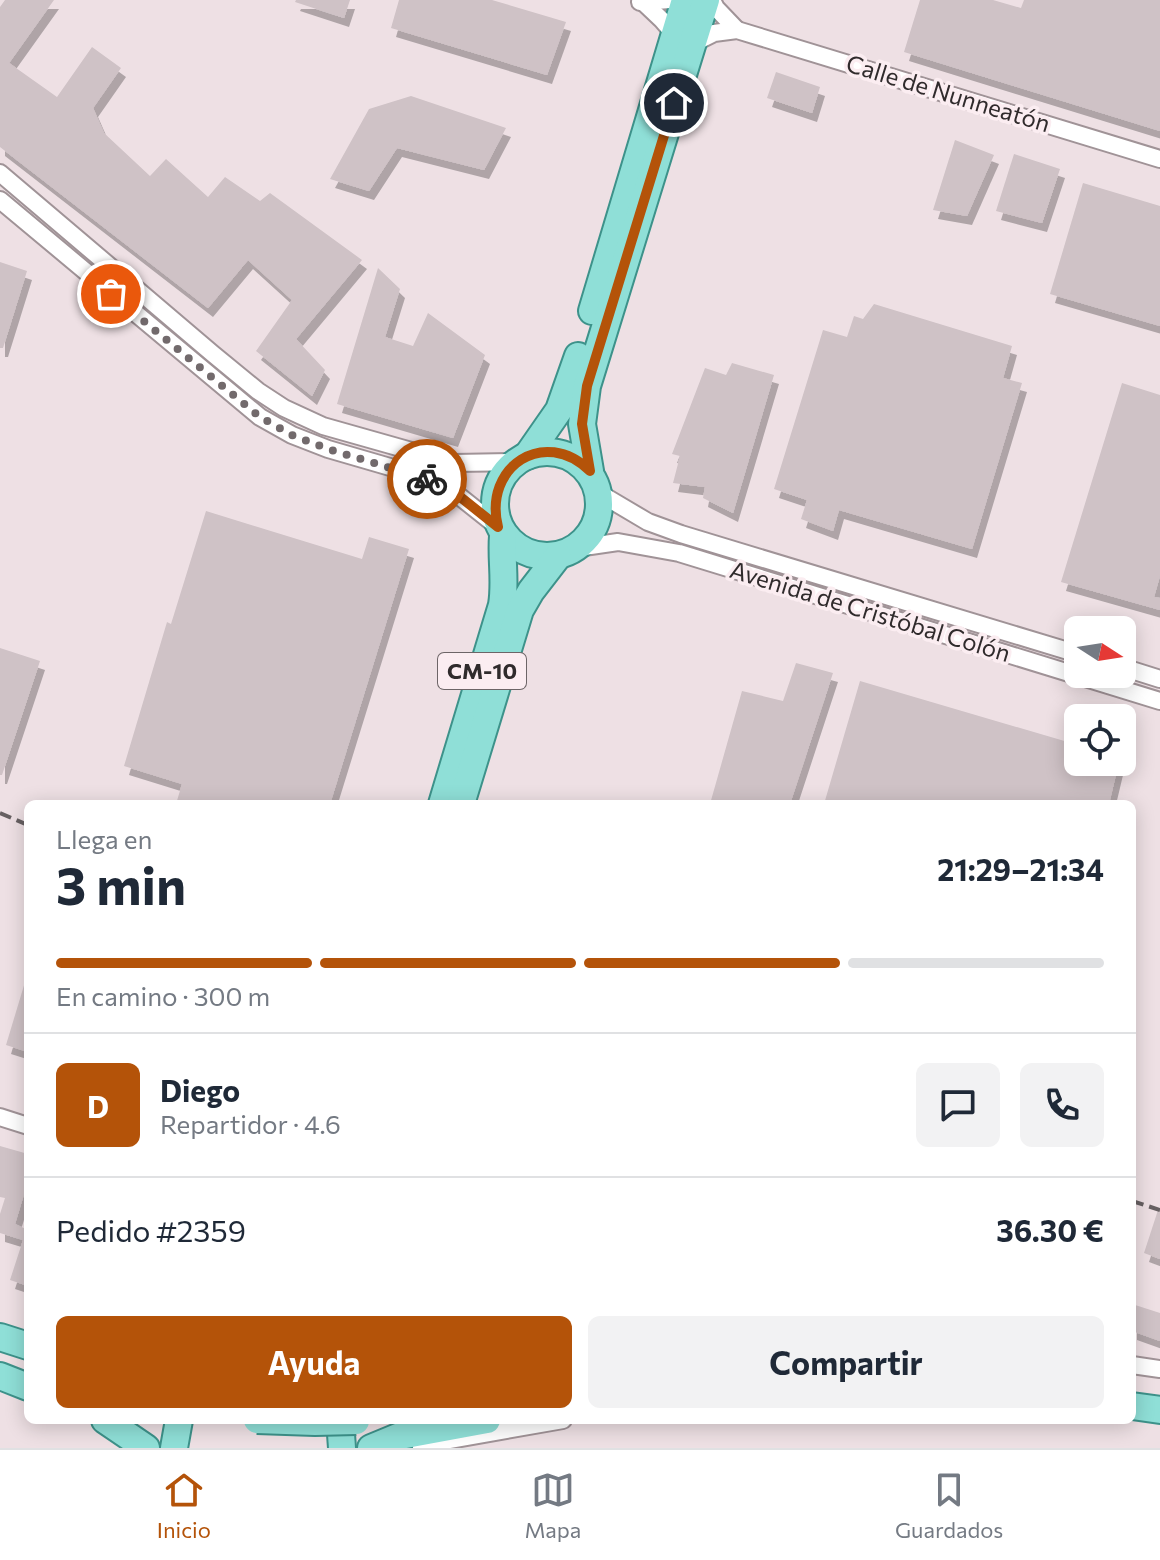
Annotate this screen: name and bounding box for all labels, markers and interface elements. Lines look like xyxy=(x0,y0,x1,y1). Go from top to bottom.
street label: Calle de Nunneatón xyxy=(843,48,1054,137)
pin xyxy=(640,69,708,137)
icon: home xyxy=(652,81,696,125)
pin xyxy=(77,260,145,328)
icon: bag xyxy=(89,272,133,316)
courier xyxy=(387,439,467,519)
icon: bike xyxy=(405,457,449,501)
street label: Avenida de Cristóbal Colón xyxy=(727,554,1014,667)
north arrow xyxy=(1064,616,1136,688)
map controls xyxy=(1064,616,1136,776)
road number: CM-10 xyxy=(438,653,526,689)
button: locate xyxy=(1064,704,1136,776)
text: Llega en xyxy=(56,823,152,854)
text: 21:29–21:34 xyxy=(937,850,1104,887)
text: 3 min xyxy=(56,852,186,916)
text: En camino · 300 m xyxy=(56,980,270,1011)
button: chat xyxy=(916,1063,1000,1147)
button: phone xyxy=(1020,1063,1104,1147)
text: Diego xyxy=(160,1071,240,1108)
text: D xyxy=(87,1087,109,1124)
text: Repartidor · 4.6 xyxy=(160,1108,341,1139)
text: Pedido #2359 xyxy=(56,1211,246,1248)
text: 36.30 € xyxy=(996,1211,1104,1248)
button: Ayuda xyxy=(56,1316,572,1408)
button: Compartir xyxy=(588,1316,1104,1408)
tab: Inicio xyxy=(157,1468,211,1543)
tab: Mapa xyxy=(525,1468,581,1543)
tab: Guardados xyxy=(895,1468,1003,1543)

